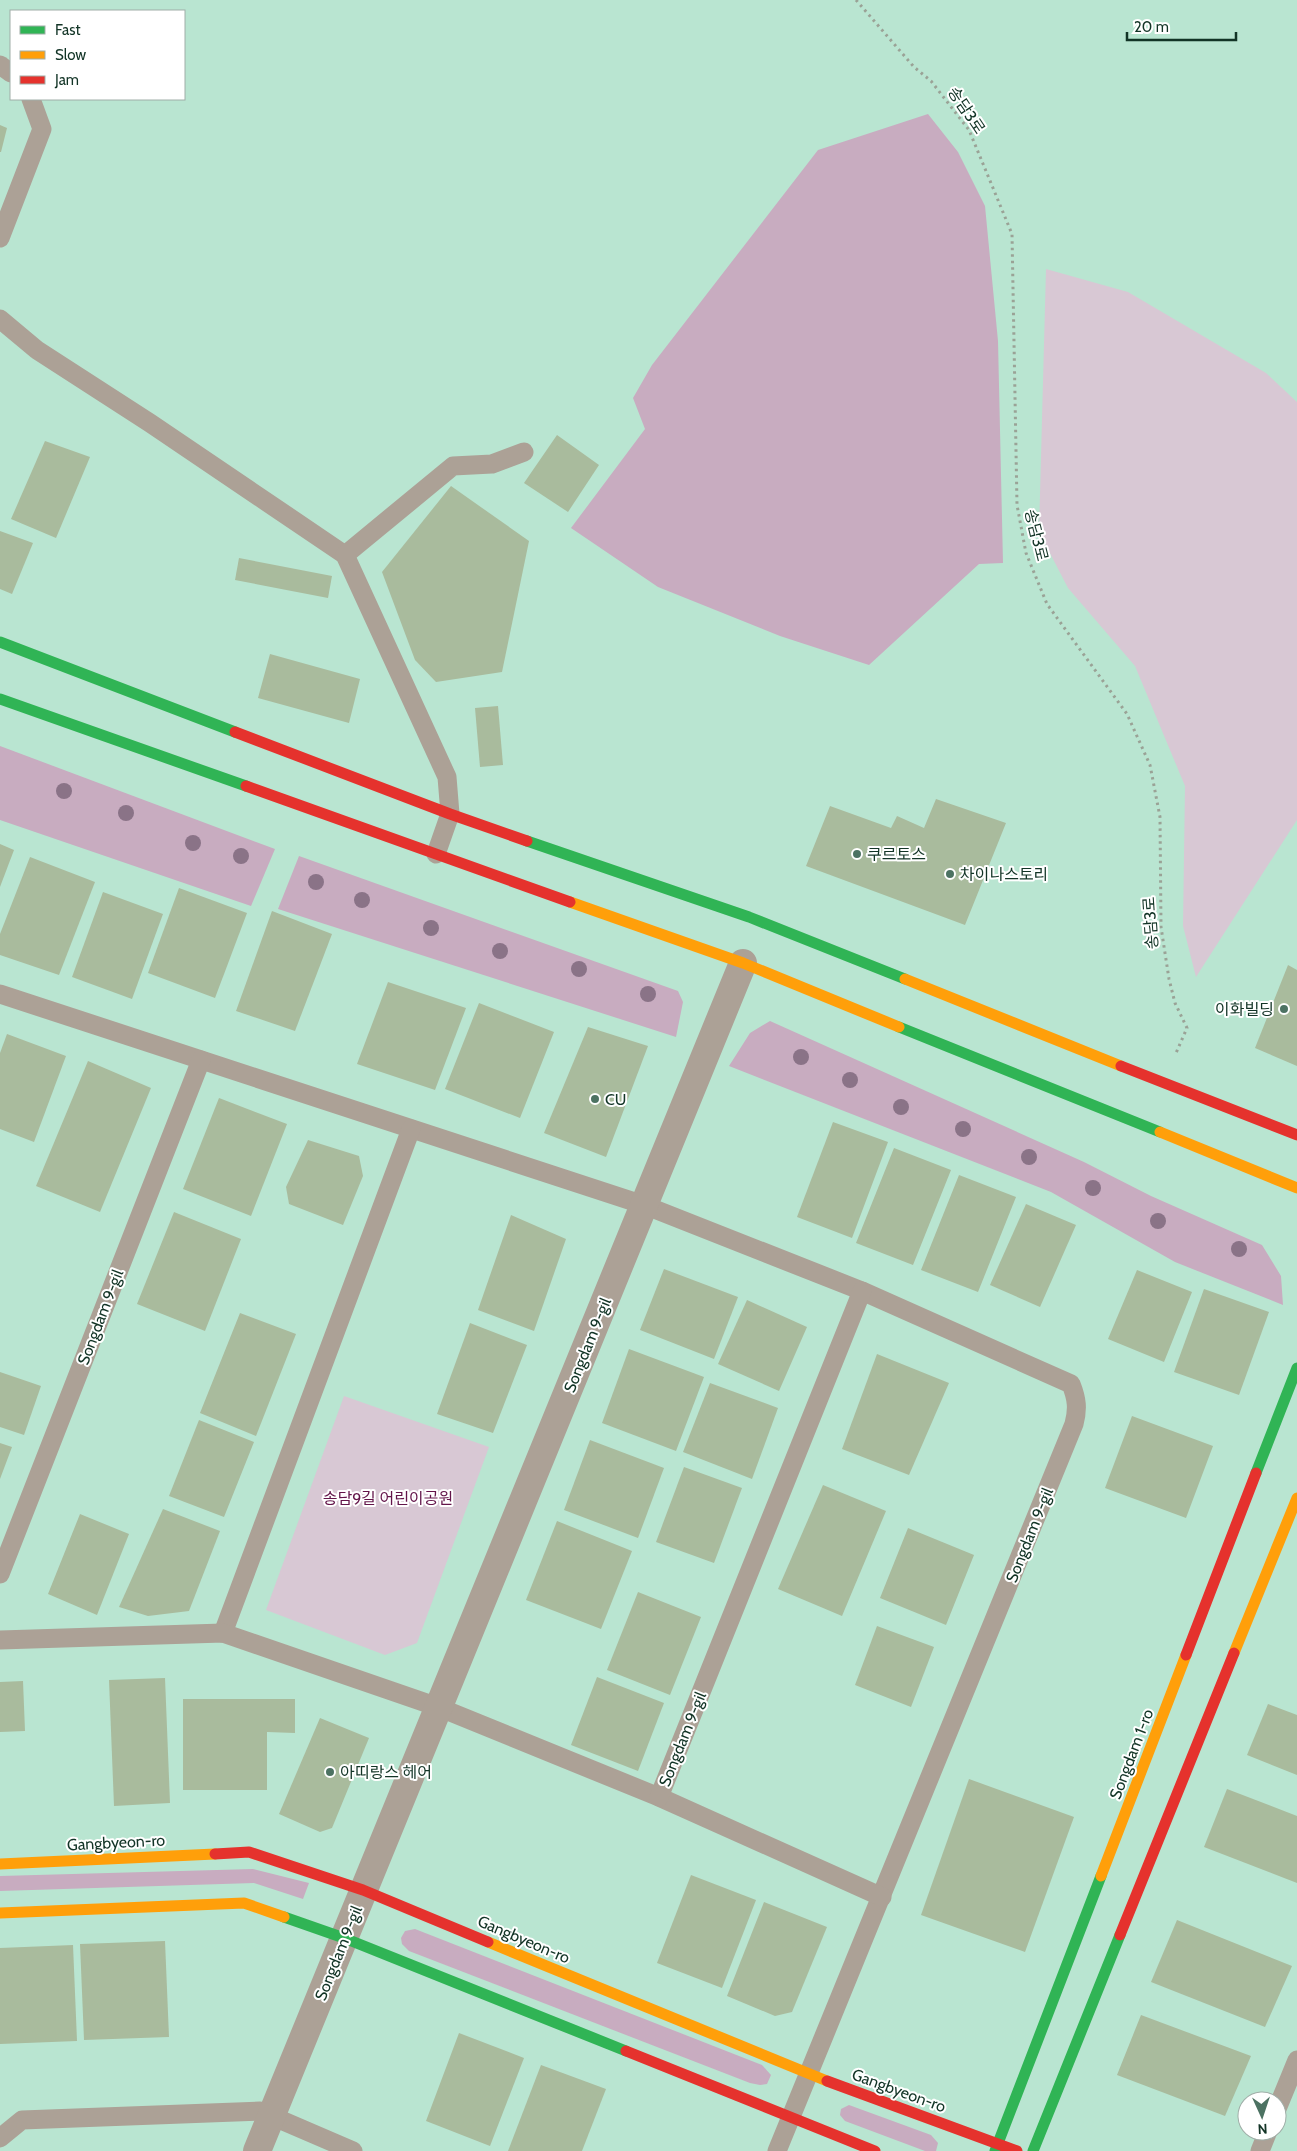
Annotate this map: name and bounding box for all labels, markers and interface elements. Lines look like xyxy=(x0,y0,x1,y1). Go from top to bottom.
legend xyxy=(10,10,185,100)
scale bar xyxy=(1127,10,1236,42)
text: 20 m xyxy=(1134,18,1169,36)
text: Fast xyxy=(55,21,80,39)
text: Slow xyxy=(55,46,86,64)
text: Jam xyxy=(54,71,79,89)
street label: 송담3로 xyxy=(944,83,989,138)
street label: 송담3로 xyxy=(1021,507,1052,563)
place label: 쿠르토스 xyxy=(867,845,926,864)
marker: 쿠르토스 xyxy=(851,848,863,860)
place label: 차이나스토리 xyxy=(960,865,1048,884)
marker: 차이나스토리 xyxy=(944,868,956,880)
street label: 송담3로 xyxy=(1139,896,1162,950)
place label: 이화빌딩 xyxy=(1215,1000,1274,1019)
marker: 이화빌딩 xyxy=(1278,1003,1290,1015)
place label: CU xyxy=(605,1090,626,1109)
marker: CU xyxy=(589,1093,601,1105)
street label: Songdam 9-gil xyxy=(74,1267,127,1368)
street label: Songdam 9-gil xyxy=(560,1295,615,1395)
street label: Songdam 9-gil xyxy=(1002,1485,1057,1585)
park label: 송담9길 어린이공원 xyxy=(323,1489,453,1508)
street label: Songdam 9-gil xyxy=(655,1689,710,1789)
street label: Songdam 1-ro xyxy=(1106,1706,1157,1802)
place label: 아띠랑스 헤어 xyxy=(340,1763,432,1782)
marker: 아띠랑스 헤어 xyxy=(324,1766,336,1778)
street label: Gangbyeon-ro xyxy=(66,1830,166,1855)
street label: Songdam 9-gil xyxy=(311,1903,366,2003)
street label: Gangbyeon-ro xyxy=(475,1912,573,1967)
street label: Gangbyeon-ro xyxy=(849,2065,948,2116)
north arrow xyxy=(1237,2091,1287,2141)
text: N xyxy=(1257,2120,1268,2138)

